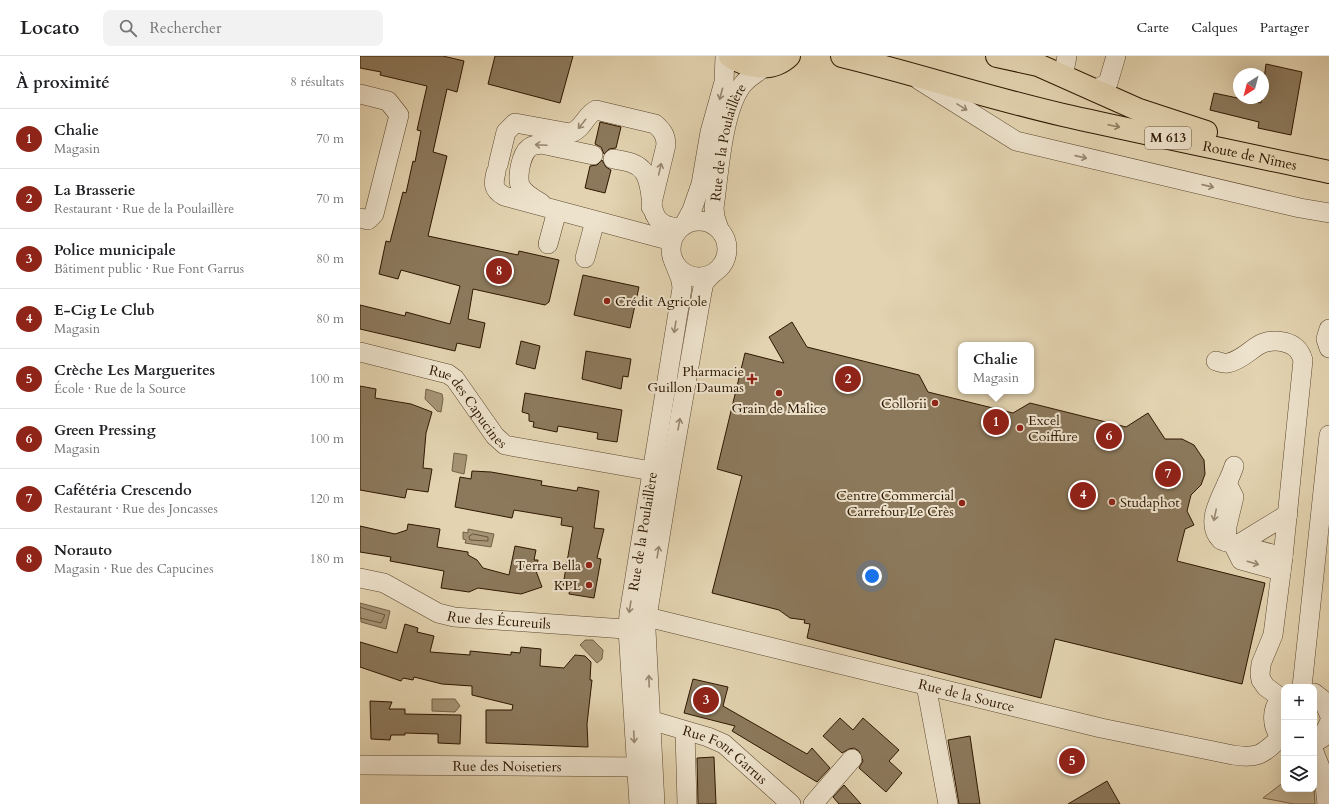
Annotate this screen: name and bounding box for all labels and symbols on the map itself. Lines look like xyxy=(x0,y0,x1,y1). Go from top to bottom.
north arrow xyxy=(1233,68,1269,104)
street label: Rue de la Poulaillère xyxy=(706,79,750,202)
one-way arrow xyxy=(717,88,724,101)
one-way arrow xyxy=(956,104,968,112)
one-way arrow xyxy=(578,118,587,129)
one-way arrow xyxy=(1107,122,1120,130)
road number: M 613 xyxy=(1145,127,1191,149)
street label: Route de Nîmes xyxy=(1201,136,1299,175)
one-way arrow xyxy=(535,142,548,149)
one-way arrow xyxy=(1074,153,1087,161)
one-way arrow xyxy=(657,163,665,176)
one-way arrow xyxy=(1201,183,1214,191)
pin: 8 xyxy=(486,256,512,286)
place label: Crédit Agricole xyxy=(615,292,707,311)
marker: Crédit Agricole xyxy=(602,296,612,306)
one-way arrow xyxy=(671,320,679,333)
street label: Rue des Capucines xyxy=(427,360,512,452)
place label: Pharmacie Guillon Daumas xyxy=(647,362,744,397)
pin: 2 xyxy=(835,364,861,394)
marker: Pharmacie Guillon Daumas xyxy=(747,374,757,384)
marker: Grain de Malice xyxy=(774,388,784,398)
place label: Collorii xyxy=(881,394,927,413)
marker: Collorii xyxy=(930,398,940,408)
place label: Grain de Malice xyxy=(732,399,826,418)
pin: 1 xyxy=(983,407,1009,437)
place label: Excel Coiffure xyxy=(1028,411,1078,446)
one-way arrow xyxy=(675,418,683,431)
pin: 6 xyxy=(1096,421,1122,451)
marker: Excel Coiffure xyxy=(1015,423,1025,433)
pin: 7 xyxy=(1155,459,1181,489)
street label: Rue de la Poulaillère xyxy=(623,470,661,592)
pin: 4 xyxy=(1070,480,1096,510)
place label: Centre Commercial Carrefour Le Crès xyxy=(836,486,954,521)
place label: Studaphot xyxy=(1120,493,1180,512)
marker: Studaphot xyxy=(1107,497,1117,507)
marker: Centre Commercial Carrefour Le Crès xyxy=(957,498,967,508)
one-way arrow xyxy=(1211,508,1219,521)
one-way arrow xyxy=(654,546,662,559)
place label: Terra Bella xyxy=(515,556,581,575)
marker: Terra Bella xyxy=(584,560,594,570)
one-way arrow xyxy=(1246,560,1259,567)
your location xyxy=(862,566,882,586)
place label: KPL xyxy=(554,576,582,595)
marker: KPL xyxy=(584,580,594,590)
one-way arrow xyxy=(626,600,634,613)
street label: Rue des Écureuils xyxy=(445,606,552,633)
street label: Rue de la Source xyxy=(916,674,1017,716)
one-way arrow xyxy=(645,675,653,688)
pin: 3 xyxy=(693,685,719,715)
street label: Rue Font Garrus xyxy=(680,721,772,788)
one-way arrow xyxy=(631,730,638,743)
pin: 5 xyxy=(1059,746,1085,776)
street label: Rue des Noisetiers xyxy=(453,756,562,776)

